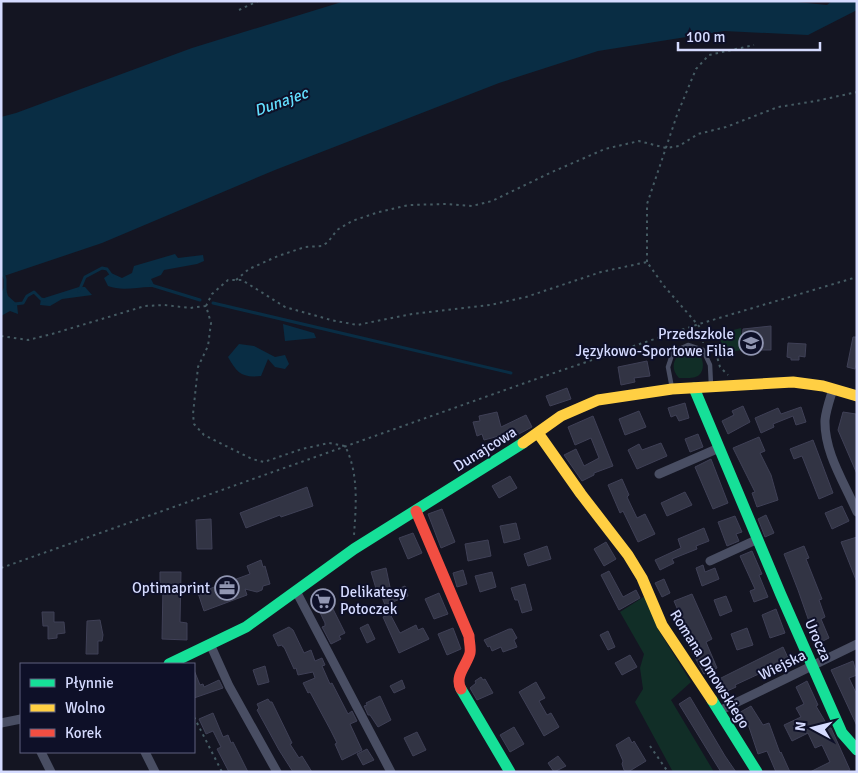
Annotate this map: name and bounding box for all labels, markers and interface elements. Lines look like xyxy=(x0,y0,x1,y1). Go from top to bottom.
scale bar xyxy=(678,20,820,52)
text: 100 m xyxy=(686,28,726,46)
water label: Dunajec xyxy=(251,83,312,121)
place label: Przedszkole Językowo-Sportowe Filia xyxy=(575,325,734,360)
school or university icon: Przedszkole Językowo-Sportowe Filia xyxy=(738,330,764,356)
street label: Dunajcowa xyxy=(450,423,520,475)
office icon: Optimaprint xyxy=(214,575,240,601)
place label: Optimaprint xyxy=(132,579,210,597)
place label: Delikatesy Potoczek xyxy=(340,583,407,618)
supermarket icon: Delikatesy Potoczek xyxy=(310,588,336,614)
street label: Romana Dmowskiego xyxy=(666,606,754,732)
street label: Urocza xyxy=(801,616,835,664)
street label: Wiejska xyxy=(756,646,808,684)
legend xyxy=(20,663,195,753)
text: Płynnie xyxy=(65,674,114,692)
text: Wolno xyxy=(65,699,106,717)
north arrow xyxy=(788,703,838,753)
text: N xyxy=(792,721,810,732)
text: Korek xyxy=(65,724,102,742)

